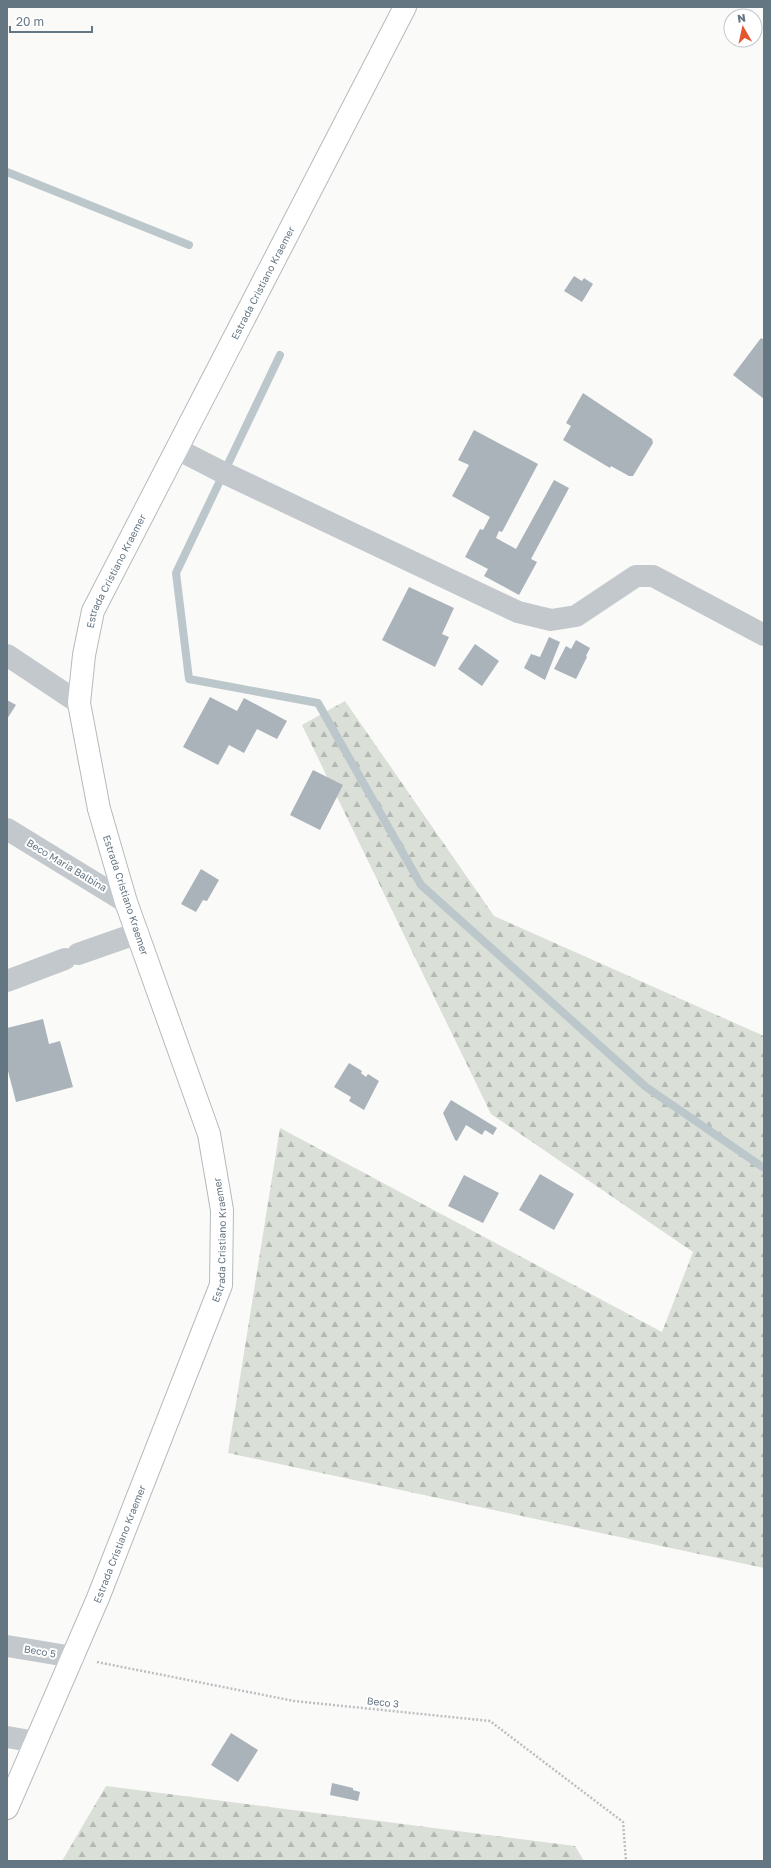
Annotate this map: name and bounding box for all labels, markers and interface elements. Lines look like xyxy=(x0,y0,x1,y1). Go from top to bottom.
scale bar xyxy=(10,8,92,34)
north arrow xyxy=(723,8,763,48)
text: N xyxy=(736,11,747,25)
text: 20 m xyxy=(16,14,44,29)
street label: Estrada Cristiano Kraemer xyxy=(228,224,297,341)
street label: Estrada Cristiano Kraemer xyxy=(84,512,148,629)
street label: Estrada Cristiano Kraemer xyxy=(101,833,151,957)
street label: Beco Maria Balbina xyxy=(25,836,109,894)
street label: Estrada Cristiano Kraemer xyxy=(209,1177,228,1304)
street label: Estrada Cristiano Kraemer xyxy=(91,1483,148,1605)
street label: Beco 5 xyxy=(23,1642,57,1660)
street label: Beco 3 xyxy=(366,1694,400,1710)

